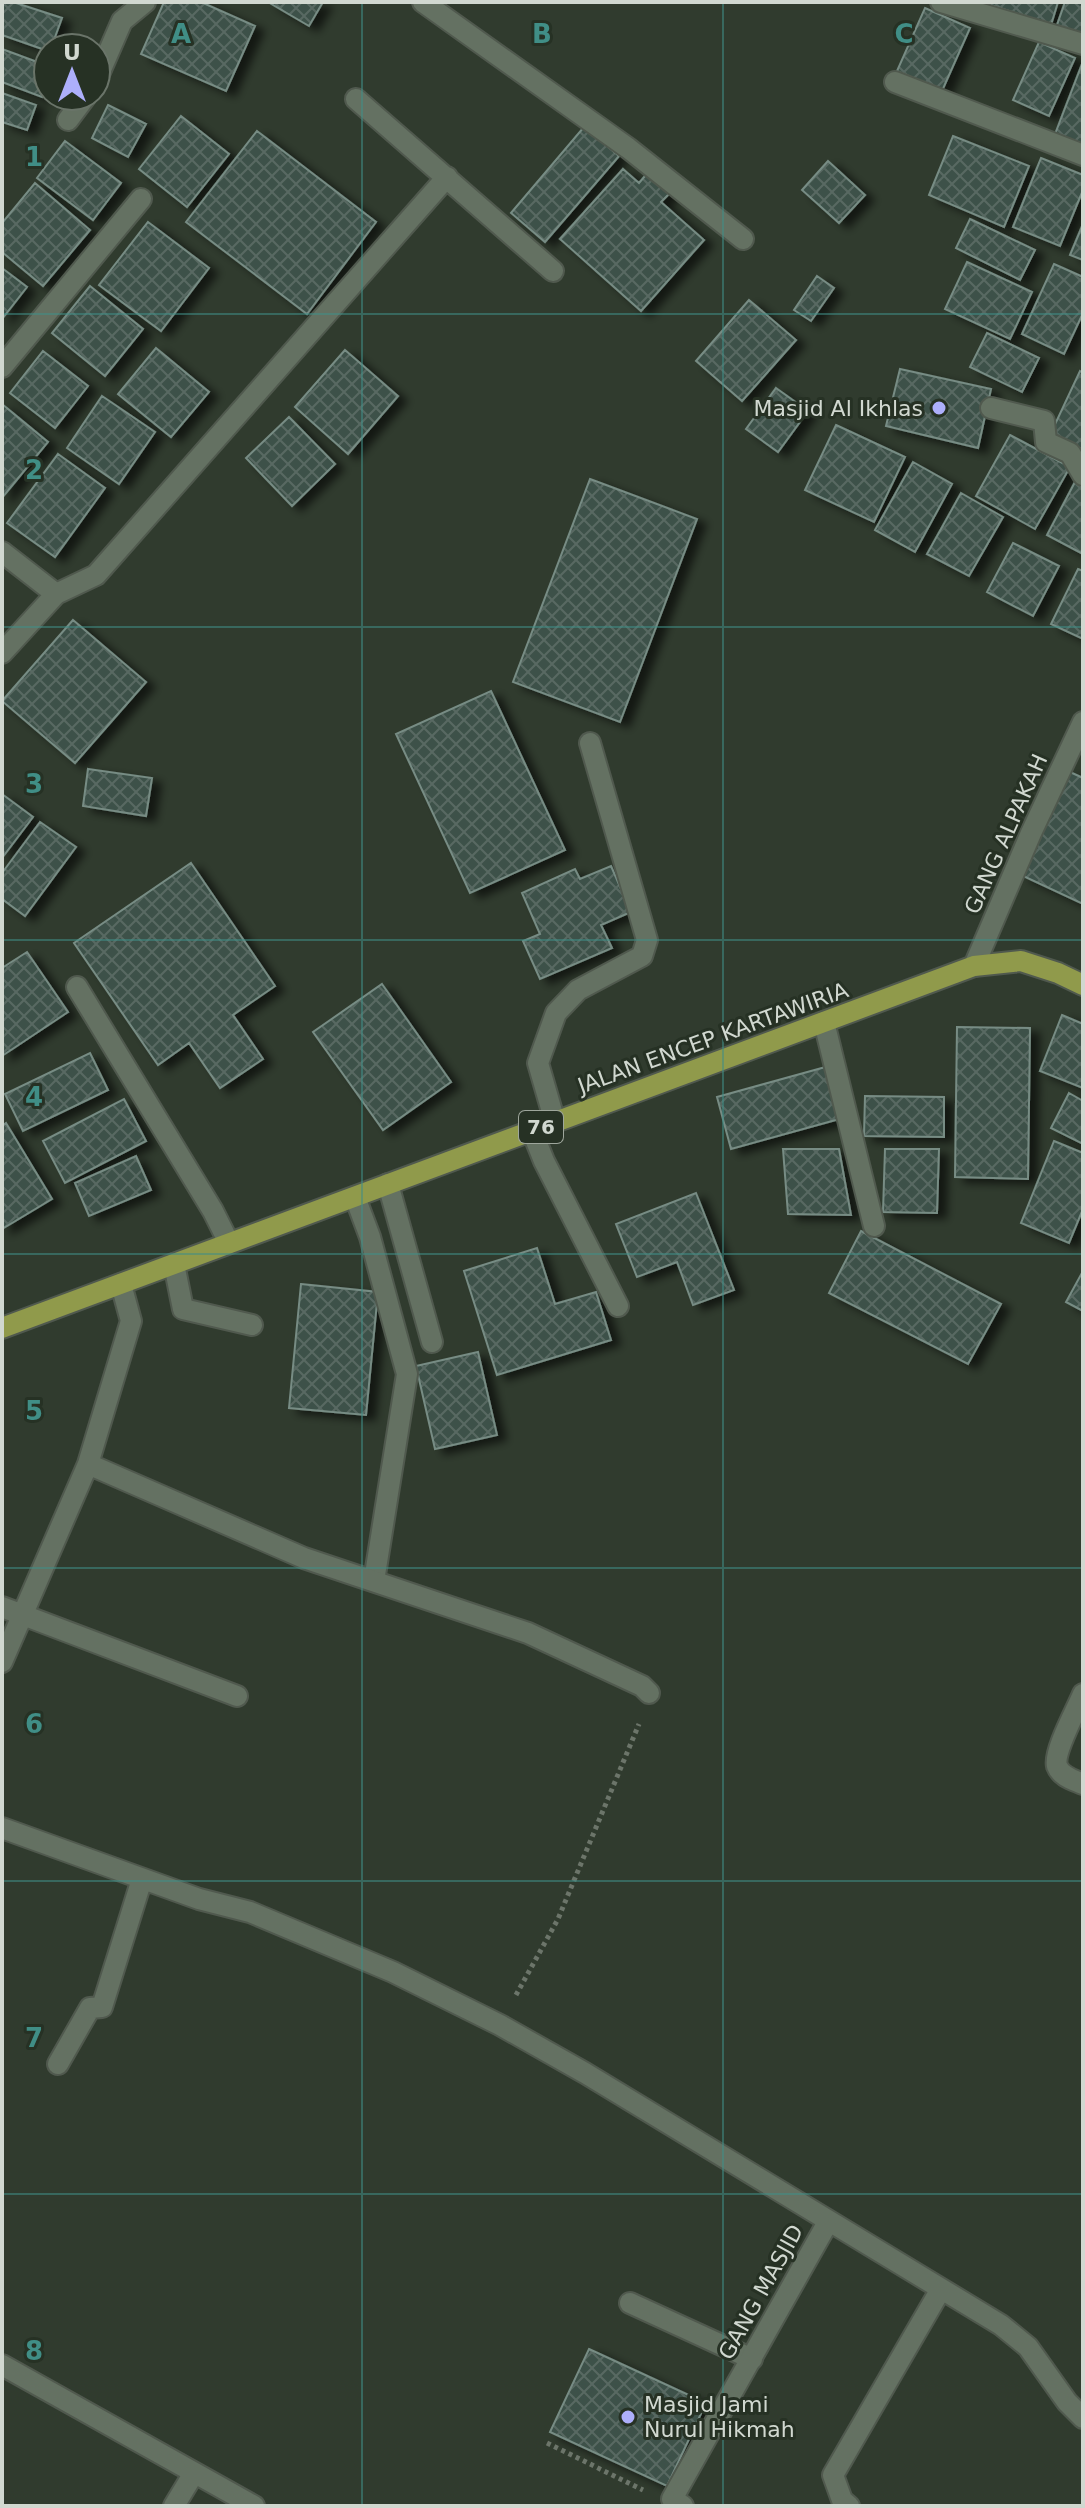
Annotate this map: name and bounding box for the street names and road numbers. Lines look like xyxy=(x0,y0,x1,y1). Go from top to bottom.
street label: GANG ALPAKAH xyxy=(960,750,1052,918)
street label: JALAN ENCEP KARTAWIRIA xyxy=(573,977,852,1099)
road number: 76 xyxy=(519,1111,563,1143)
street label: GANG MASJID xyxy=(714,2220,808,2364)

